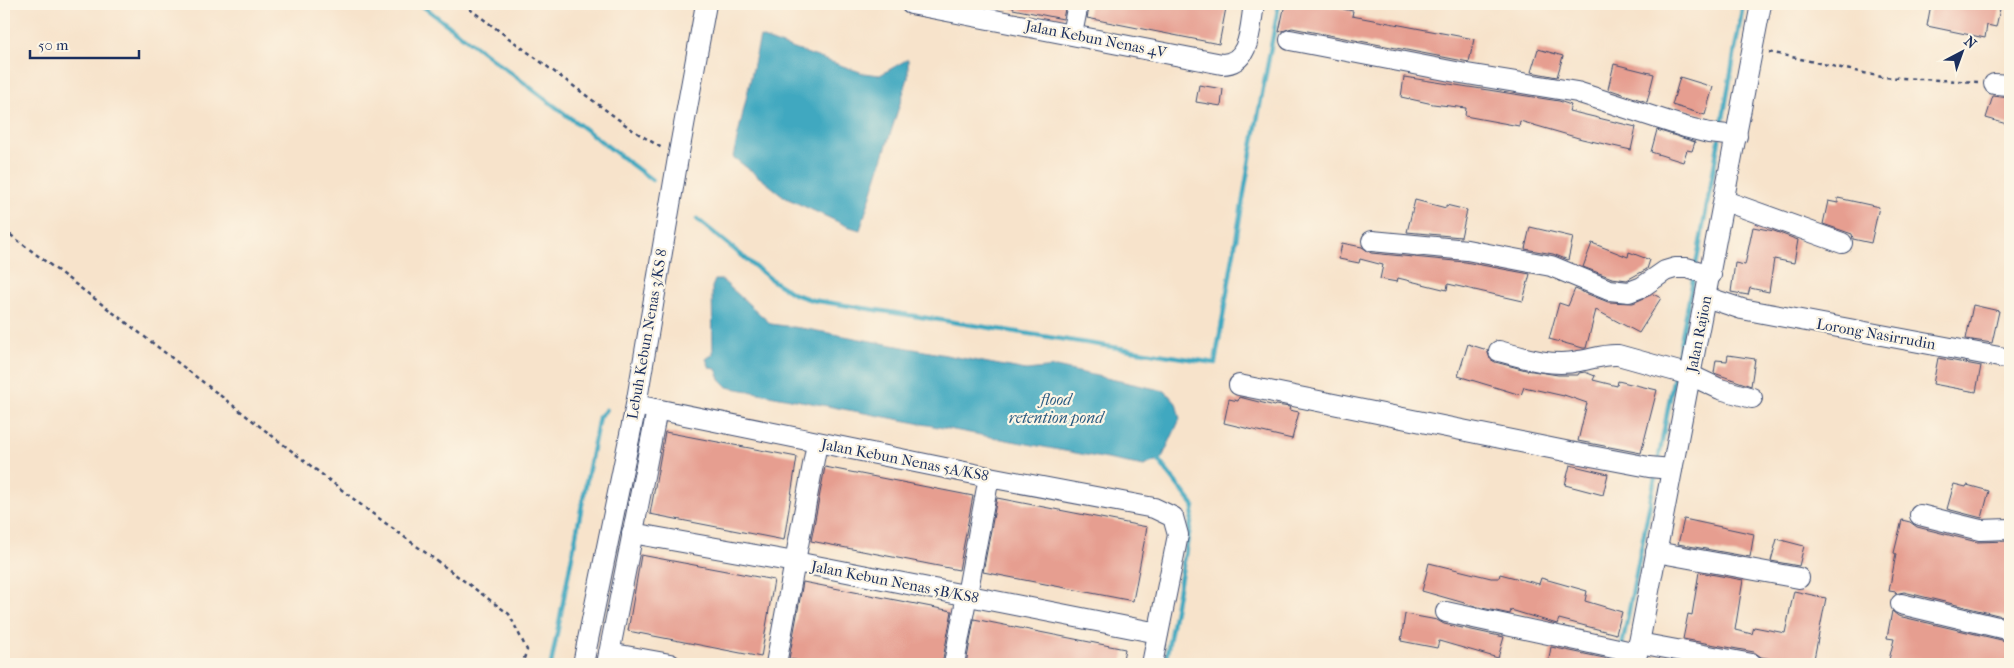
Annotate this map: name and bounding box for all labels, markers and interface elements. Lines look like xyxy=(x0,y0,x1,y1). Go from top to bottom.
street label: Jalan Kebun Nenas 4V xyxy=(1023,16,1169,62)
scale bar xyxy=(30,28,139,60)
north arrow xyxy=(1936,28,1986,78)
text: N xyxy=(1961,33,1980,53)
text: 50 m xyxy=(38,36,69,54)
street label: Lebuh Kebun Nenas 3/KS 8 xyxy=(623,247,671,421)
street label: Jalan Rajion xyxy=(1683,294,1715,375)
street label: Lorong Nasirrudin xyxy=(1815,315,1937,353)
water label: flood retention pond xyxy=(1009,390,1105,427)
street label: Jalan Kebun Nenas 5A/KS8 xyxy=(819,435,990,485)
street label: Jalan Kebun Nenas 5B/KS8 xyxy=(809,557,980,607)

